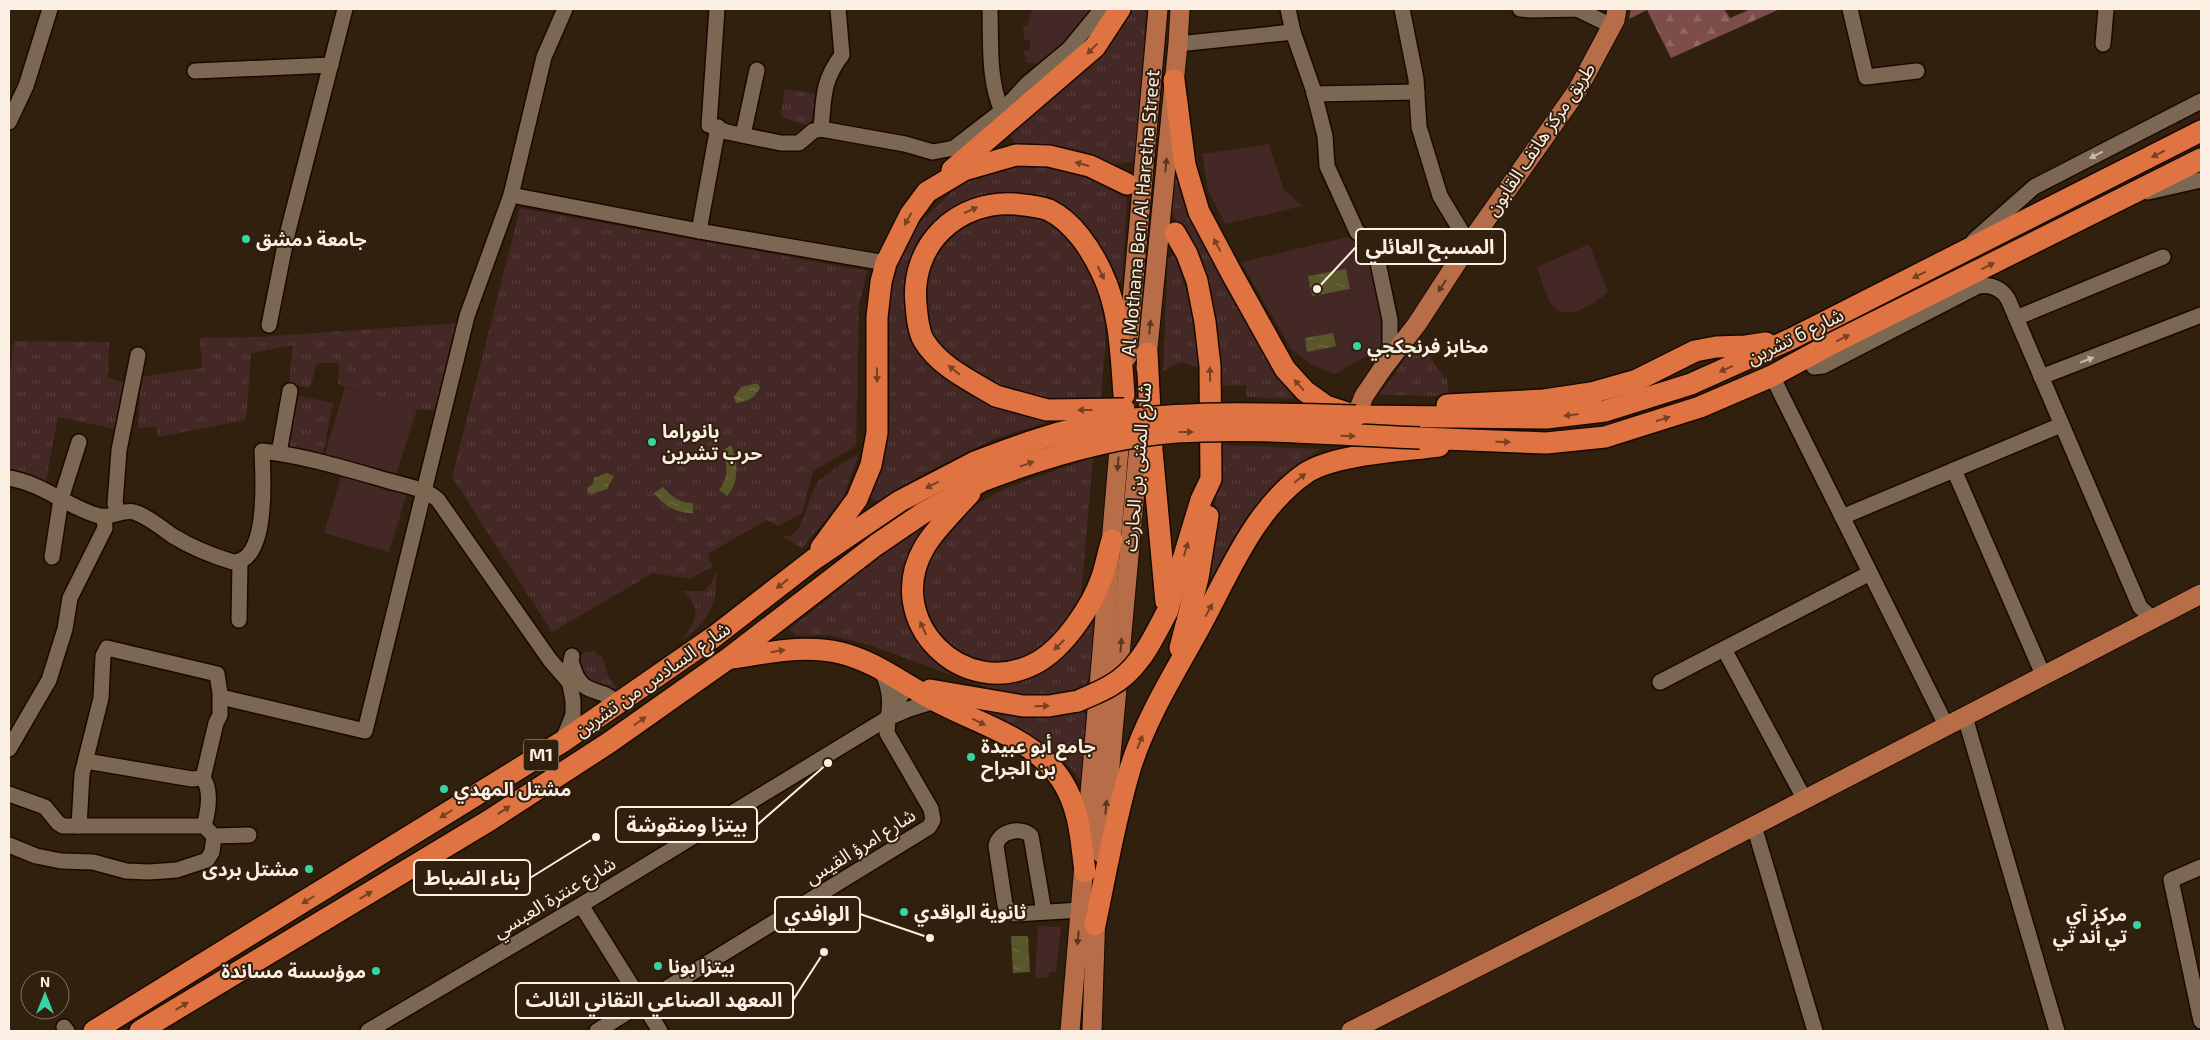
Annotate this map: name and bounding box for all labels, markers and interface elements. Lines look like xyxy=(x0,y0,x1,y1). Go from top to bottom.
one-way arrow xyxy=(1086,42,1098,54)
street label: طريق مركز هاتف القابون xyxy=(1480,58,1600,220)
street label: Al Mothana Ben Al Haretha Street xyxy=(1116,69,1163,357)
one-way arrow xyxy=(2151,150,2165,158)
one-way arrow xyxy=(2089,151,2103,159)
one-way arrow xyxy=(1162,157,1170,173)
one-way arrow xyxy=(1075,160,1090,168)
one-way arrow xyxy=(964,206,978,214)
one-way arrow xyxy=(904,211,912,226)
place label: جامعة دمشق xyxy=(256,227,367,251)
callout: المسبح العائلي xyxy=(1356,229,1505,264)
marker: جامعة دمشق xyxy=(240,233,252,245)
text: المسبح العائلي xyxy=(1365,234,1495,264)
one-way arrow xyxy=(1213,238,1221,253)
one-way arrow xyxy=(1981,262,1995,270)
one-way arrow xyxy=(1097,266,1105,280)
one-way arrow xyxy=(1912,271,1927,279)
one-way arrow xyxy=(1437,279,1447,292)
street label: شارع 6 تشرين xyxy=(1743,302,1848,372)
one-way arrow xyxy=(1146,318,1154,334)
place label: مخابز فرنجكجي xyxy=(1367,334,1489,361)
one-way arrow xyxy=(1835,334,1850,342)
marker: مخابز فرنجكجي xyxy=(1351,340,1363,352)
one-way arrow xyxy=(2079,355,2094,363)
one-way arrow xyxy=(948,365,961,376)
one-way arrow xyxy=(1206,365,1214,381)
one-way arrow xyxy=(1719,365,1733,373)
one-way arrow xyxy=(873,367,881,383)
one-way arrow xyxy=(1293,379,1305,391)
street label: شارع المثنى بن الحارث xyxy=(1118,381,1158,553)
one-way arrow xyxy=(1077,406,1093,414)
one-way arrow xyxy=(1563,411,1579,419)
one-way arrow xyxy=(1655,414,1670,422)
place label: بانوراما حرب تشرين xyxy=(662,419,762,465)
one-way arrow xyxy=(1178,428,1194,436)
one-way arrow xyxy=(1341,432,1357,440)
marker: بانوراما حرب تشرين xyxy=(646,436,658,448)
one-way arrow xyxy=(1496,438,1512,446)
one-way arrow xyxy=(1114,456,1122,472)
one-way arrow xyxy=(1020,459,1035,467)
one-way arrow xyxy=(1293,472,1306,483)
one-way arrow xyxy=(925,481,939,489)
one-way arrow xyxy=(1183,542,1191,557)
one-way arrow xyxy=(775,579,789,589)
one-way arrow xyxy=(1205,603,1213,618)
street label: شارع السادس من تشرين xyxy=(569,616,736,744)
one-way arrow xyxy=(918,621,926,635)
one-way arrow xyxy=(1117,637,1125,653)
one-way arrow xyxy=(1053,639,1065,651)
one-way arrow xyxy=(770,647,786,655)
one-way arrow xyxy=(1035,702,1051,710)
one-way arrow xyxy=(633,716,647,726)
one-way arrow xyxy=(972,719,986,727)
place label: جامع أبو عبيدة بن الجراح xyxy=(981,733,1096,782)
one-way arrow xyxy=(1137,735,1145,750)
road number: M1 xyxy=(524,740,558,770)
marker: جامع أبو عبيدة بن الجراح xyxy=(965,751,977,763)
place label: مشتل المهدي xyxy=(454,777,571,804)
marker: مشتل المهدي xyxy=(438,783,450,795)
one-way arrow xyxy=(1102,799,1110,815)
street label: شارع امرؤ القيس xyxy=(800,802,921,891)
one-way arrow xyxy=(498,806,511,815)
callout: بيتزا ومنقوشة xyxy=(616,807,757,842)
one-way arrow xyxy=(439,809,453,818)
text: بيتزا ومنقوشة xyxy=(626,812,748,837)
street label: شارع عنترة العبسي xyxy=(488,851,622,946)
place label: مشتل بردى xyxy=(202,857,299,881)
callout: بناء الضباط xyxy=(414,860,530,895)
marker: مشتل بردى xyxy=(303,863,315,875)
text: بناء الضباط xyxy=(424,865,520,890)
one-way arrow xyxy=(359,890,372,899)
one-way arrow xyxy=(302,895,315,904)
callout: الوافدي xyxy=(775,897,860,932)
place label: ثانوية الواقدي xyxy=(914,900,1026,927)
text: الوافدي xyxy=(784,901,850,931)
place label: مركز آي تي أند تي xyxy=(2053,902,2127,951)
marker: ثانوية الواقدي xyxy=(898,906,910,918)
marker: مركز آي تي أند تي xyxy=(2131,919,2143,931)
one-way arrow xyxy=(1074,930,1082,946)
place label: بيتزا بونا xyxy=(668,954,735,978)
place label: موؤسسة مساندة xyxy=(221,959,366,982)
marker: بيتزا بونا xyxy=(652,960,664,972)
marker: موؤسسة مساندة xyxy=(370,965,382,977)
north arrow xyxy=(20,970,70,1020)
text: N xyxy=(40,973,50,990)
callout: المعهد الصناعي التقاني الثالث xyxy=(516,983,793,1018)
text: المعهد الصناعي التقاني الثالث xyxy=(526,987,782,1017)
one-way arrow xyxy=(175,1002,188,1011)

